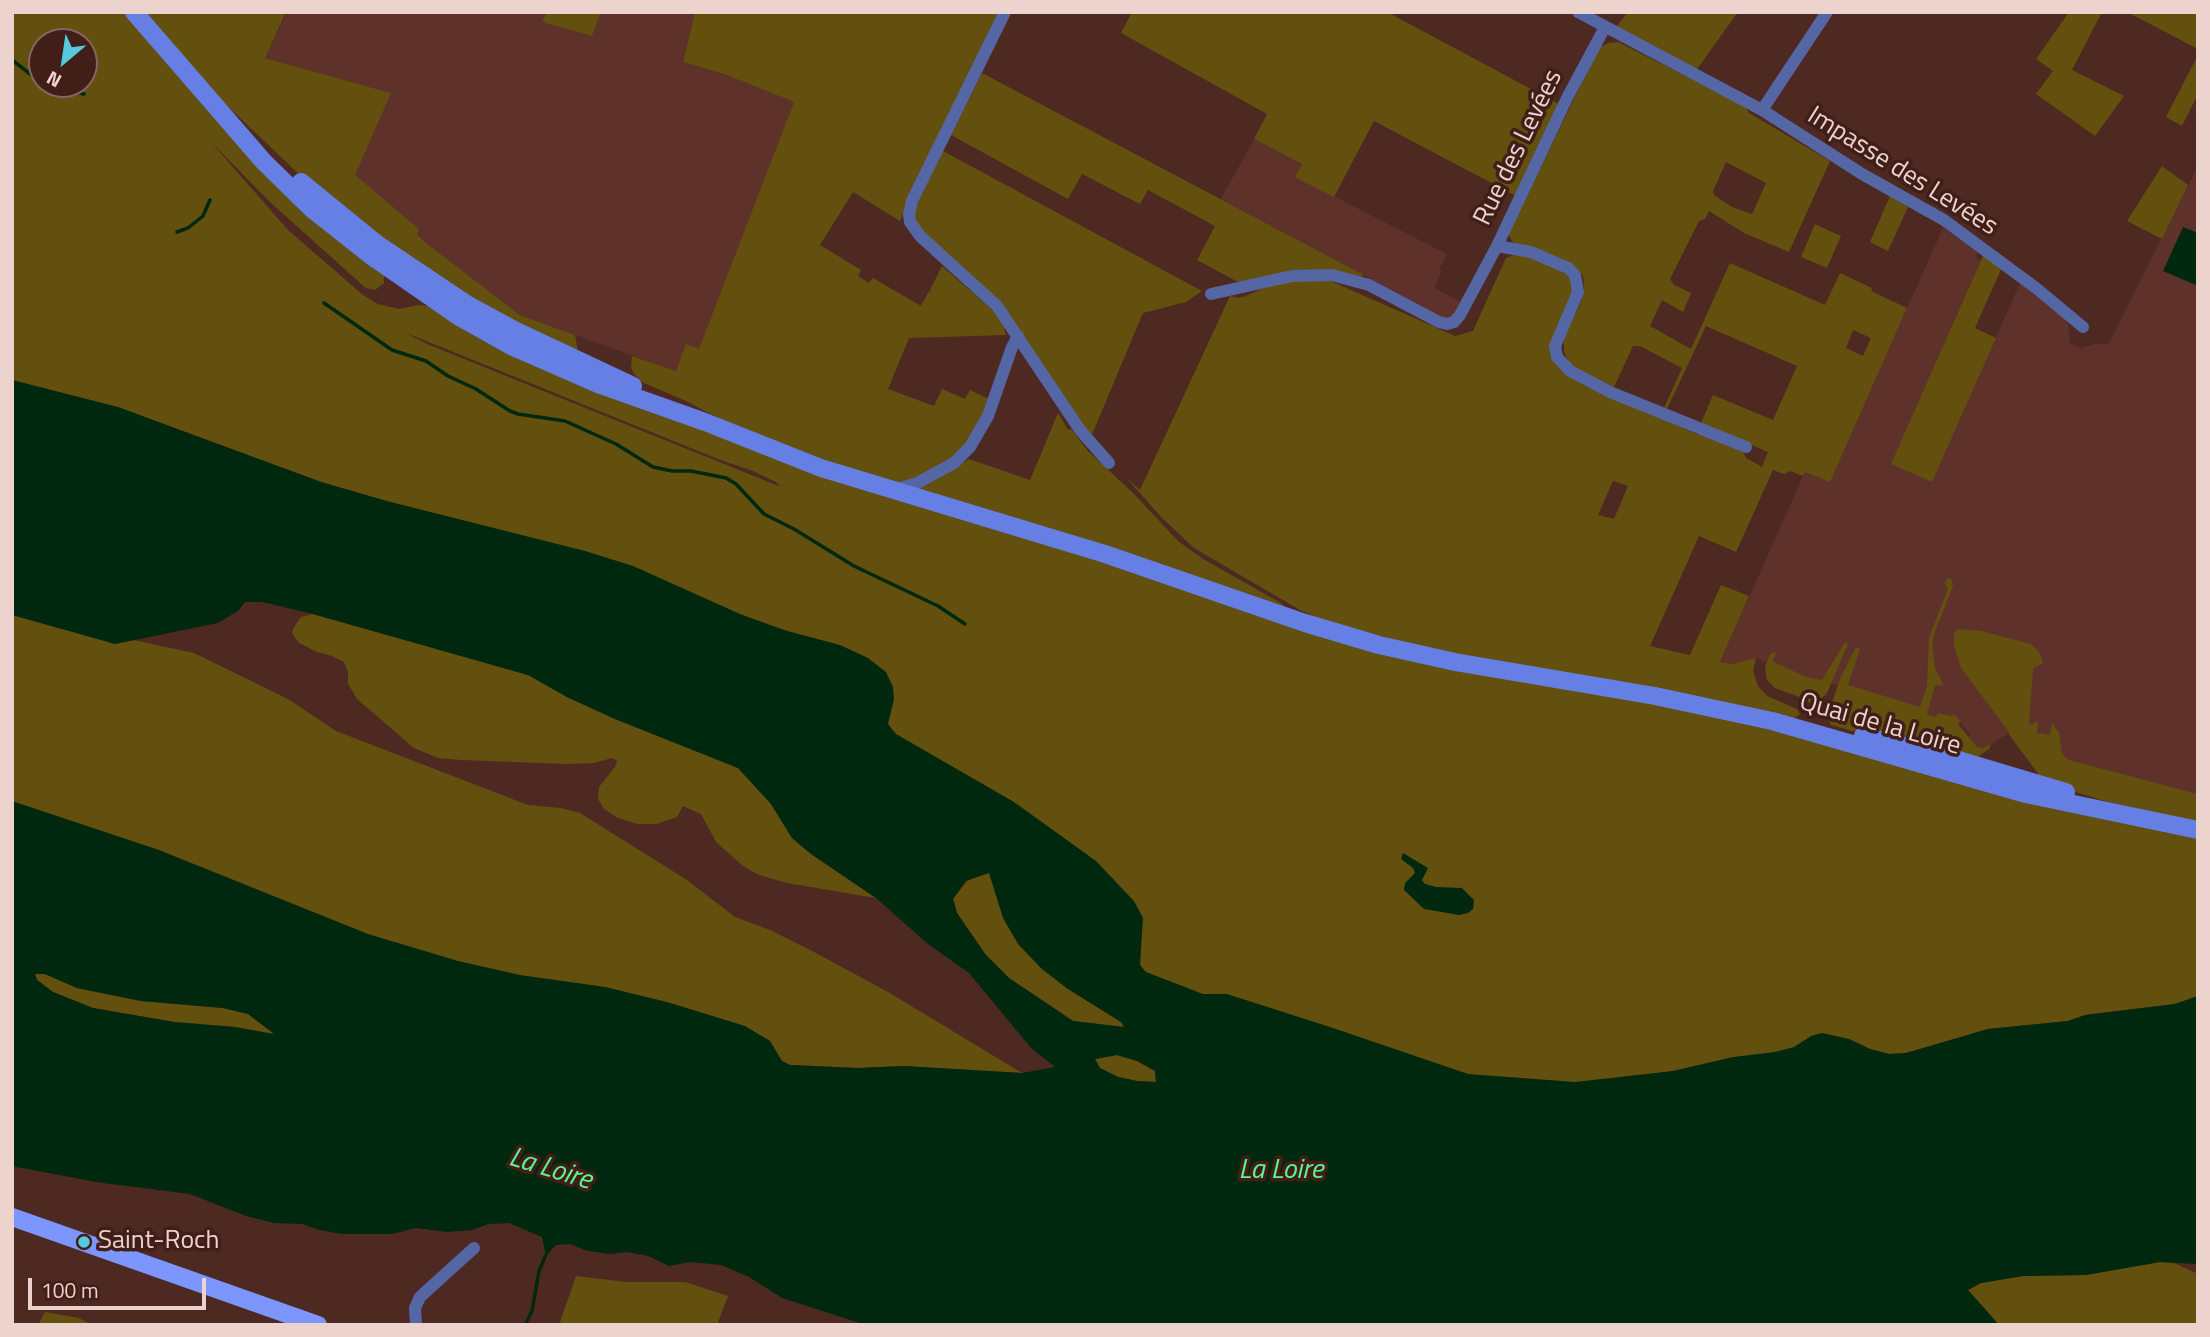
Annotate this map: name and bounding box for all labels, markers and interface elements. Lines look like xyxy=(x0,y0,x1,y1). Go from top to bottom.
north arrow xyxy=(28,28,98,98)
text: N xyxy=(41,64,66,96)
street label: Rue des Levées xyxy=(1468,65,1570,231)
street label: Impasse des Levées xyxy=(1801,101,2003,243)
street label: Quai de la Loire xyxy=(1796,687,1964,763)
water label: La Loire xyxy=(505,1142,595,1198)
water label: La Loire xyxy=(1239,1154,1323,1188)
place label: Saint-Roch xyxy=(98,1226,219,1258)
marker: Saint-Roch xyxy=(76,1234,92,1250)
scale bar xyxy=(32,1264,210,1308)
text: 100 m xyxy=(41,1274,98,1306)

